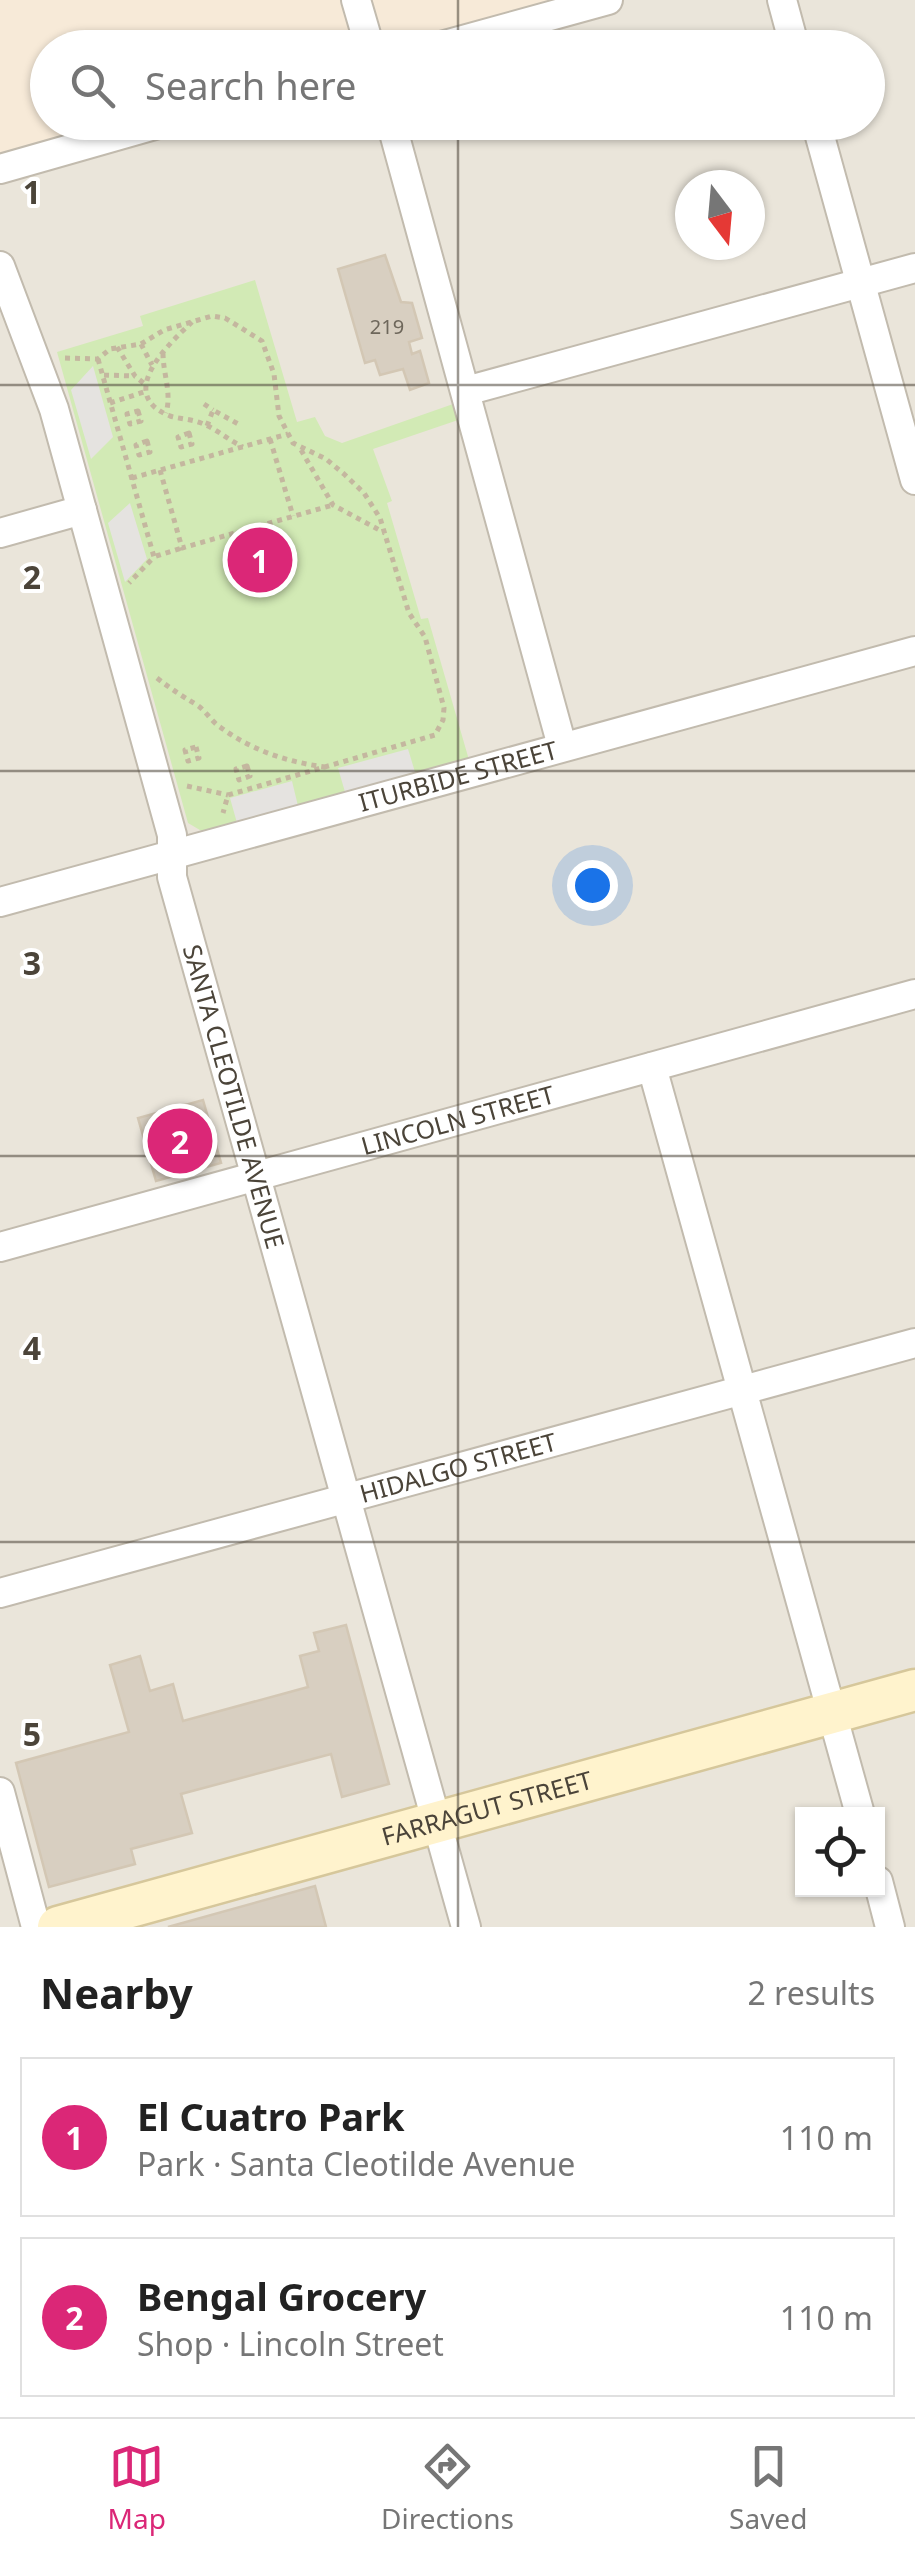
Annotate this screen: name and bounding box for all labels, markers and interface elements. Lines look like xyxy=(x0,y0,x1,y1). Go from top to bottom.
search box xyxy=(30,30,885,140)
icon: search xyxy=(65,58,120,113)
text: Search here xyxy=(145,59,356,111)
text: 1 xyxy=(23,170,41,213)
north arrow xyxy=(675,170,765,260)
house number: 219 xyxy=(370,313,404,340)
pin: 1 xyxy=(228,522,292,598)
text: 2 xyxy=(23,555,41,598)
street label: ITURBIDE STREET xyxy=(355,732,561,819)
your location xyxy=(567,860,618,911)
street label: SANTA CLEOTILDE AVENUE xyxy=(176,940,293,1252)
text: 3 xyxy=(23,941,41,984)
street label: LINCOLN STREET xyxy=(357,1077,558,1162)
pin: 2 xyxy=(148,1104,212,1178)
text: 4 xyxy=(23,1326,41,1369)
street label: HIDALGO STREET xyxy=(356,1424,560,1510)
text: 5 xyxy=(23,1712,41,1755)
street label: FARRAGUT STREET xyxy=(378,1762,596,1853)
map controls xyxy=(795,1807,885,1897)
button: locate xyxy=(795,1807,885,1897)
text: Nearby xyxy=(40,1964,193,2021)
text: 2 results xyxy=(748,1971,875,2014)
text: El Cuatro Park xyxy=(137,2090,405,2142)
text: 1 xyxy=(65,2116,84,2159)
text: 110 m xyxy=(780,2116,873,2159)
text: Park · Santa Cleotilde Avenue xyxy=(137,2142,575,2185)
text: Bengal Grocery xyxy=(137,2270,426,2322)
text: 2 xyxy=(65,2296,84,2339)
text: 110 m xyxy=(780,2296,873,2339)
text: Shop · Lincoln Street xyxy=(137,2322,444,2365)
tab: Map xyxy=(108,2439,166,2537)
tab: Directions xyxy=(381,2439,514,2537)
tab: Saved xyxy=(729,2439,807,2537)

